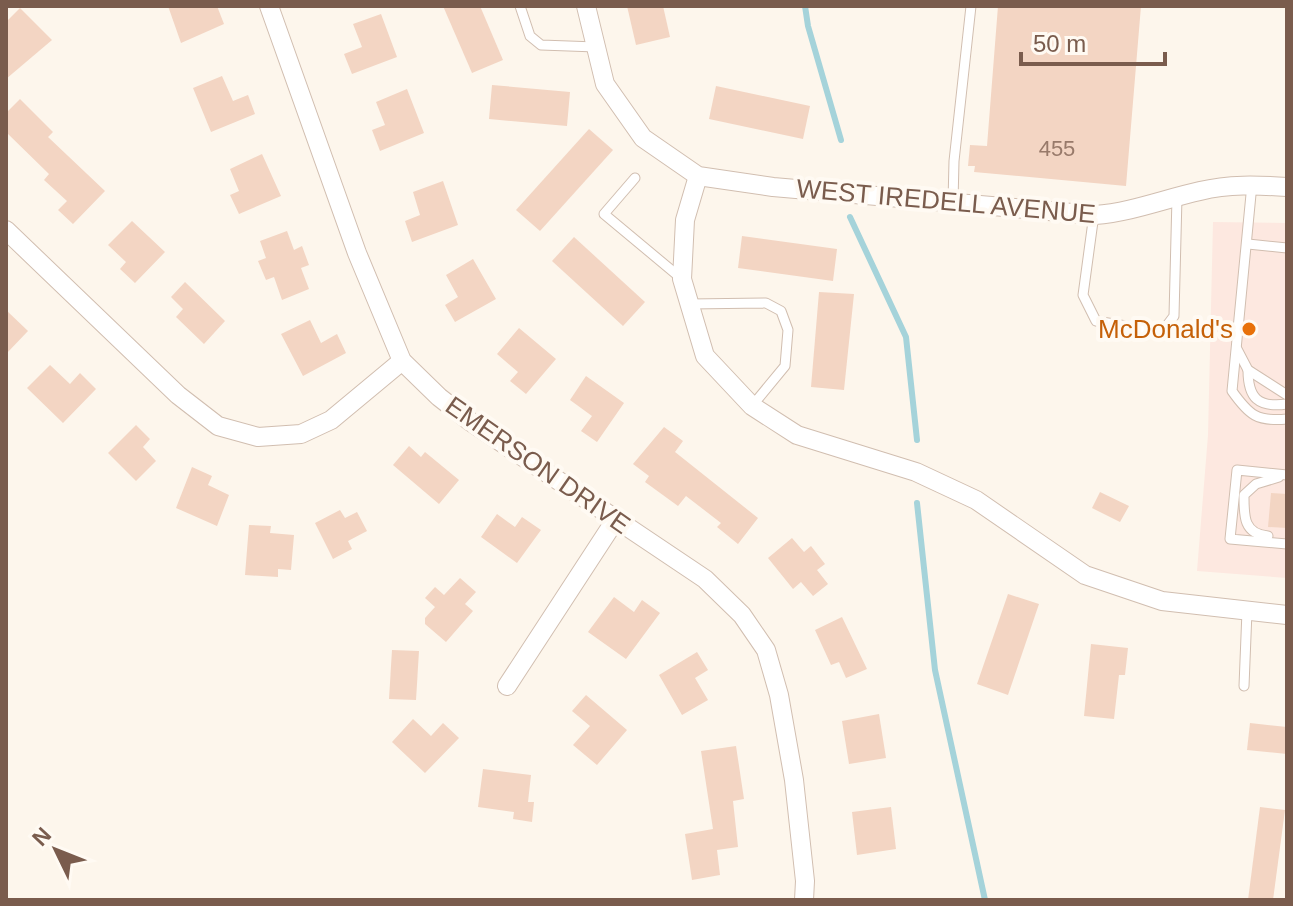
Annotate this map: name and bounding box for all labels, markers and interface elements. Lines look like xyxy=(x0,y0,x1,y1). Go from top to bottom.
scale bar xyxy=(1021,16,1165,66)
text: 50 m xyxy=(1033,30,1086,57)
house number: 455 xyxy=(1039,136,1075,161)
street label: WEST IREDELL AVENUE xyxy=(795,173,1097,229)
place label: McDonald's xyxy=(1098,314,1233,344)
marker: McDonald's xyxy=(1240,320,1258,338)
street label: EMERSON DRIVE xyxy=(440,390,636,540)
north arrow xyxy=(16,810,96,890)
text: N xyxy=(27,822,56,851)

